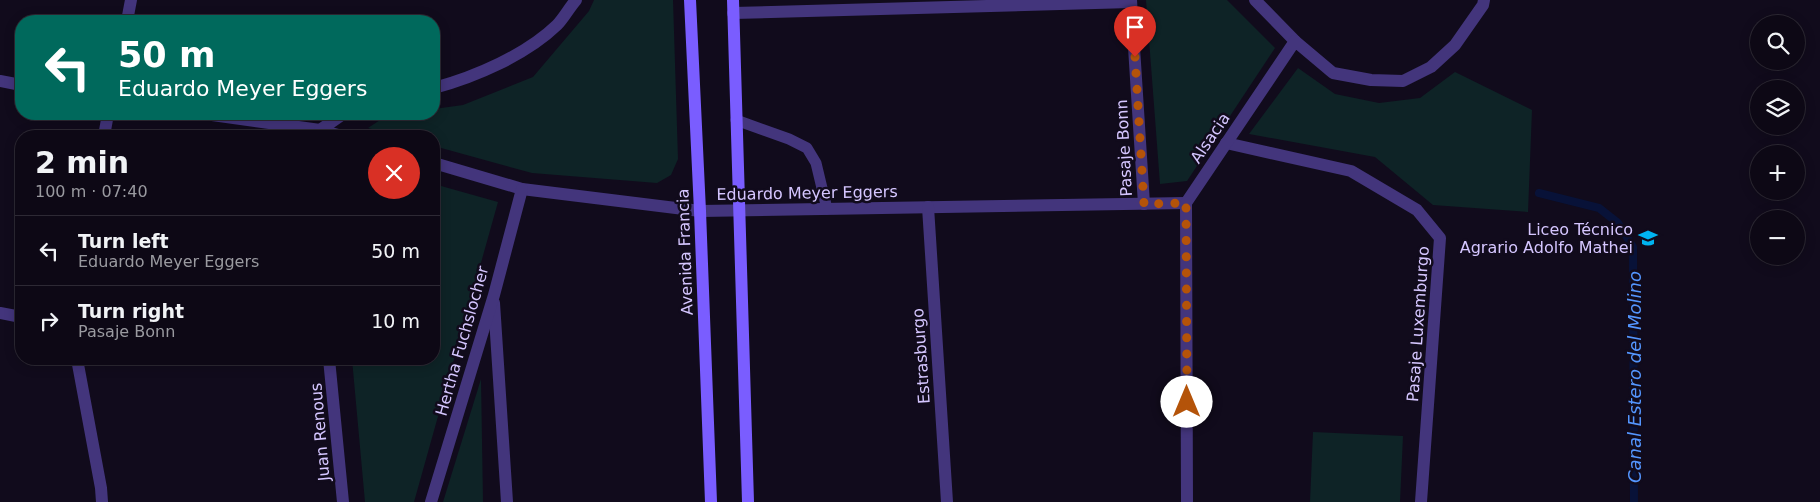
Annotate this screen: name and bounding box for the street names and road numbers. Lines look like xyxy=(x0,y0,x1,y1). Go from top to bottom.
street label: Pasaje Bonn xyxy=(1112,99,1136,197)
street label: Alsacia xyxy=(1186,109,1234,167)
street label: Eduardo Meyer Eggers xyxy=(716,182,898,204)
street label: Avenida Francia xyxy=(673,188,697,316)
street label: Pasaje Luxemburgo xyxy=(1403,246,1433,402)
street label: Hertha Fuchslocher xyxy=(431,263,493,418)
street label: Estrasburgo xyxy=(908,307,934,405)
street label: Juan Renous xyxy=(306,382,334,483)

